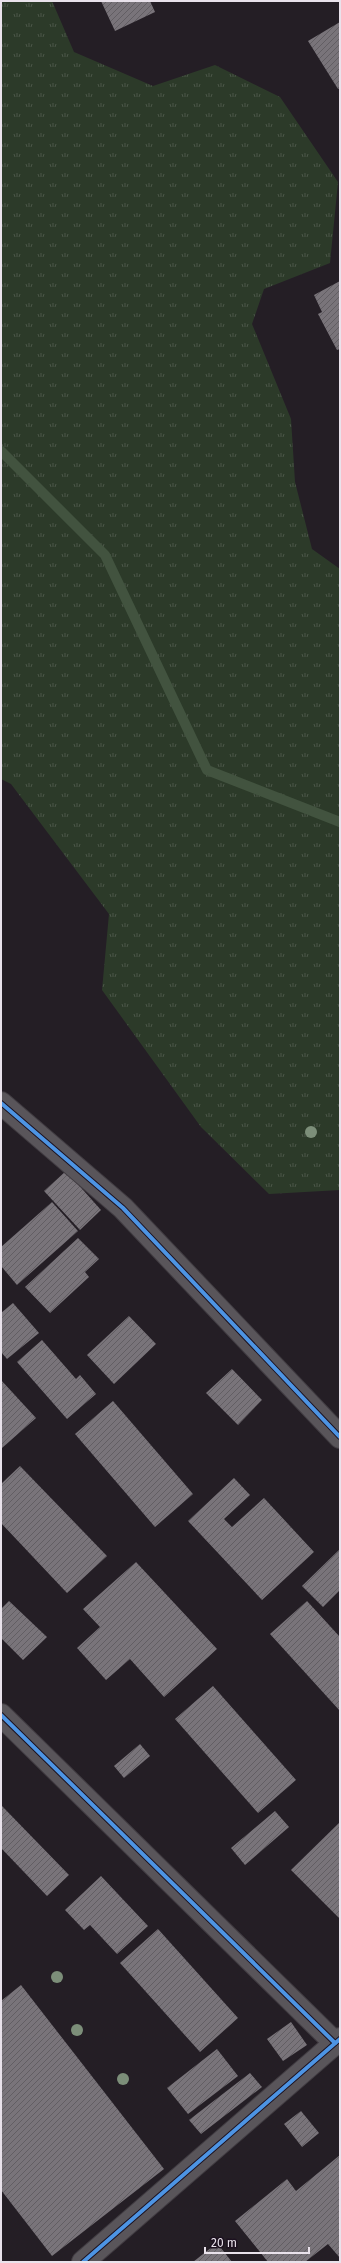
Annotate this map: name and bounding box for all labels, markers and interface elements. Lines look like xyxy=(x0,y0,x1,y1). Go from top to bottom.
scale bar xyxy=(205,2229,309,2255)
text: 20 m xyxy=(211,2236,237,2250)

